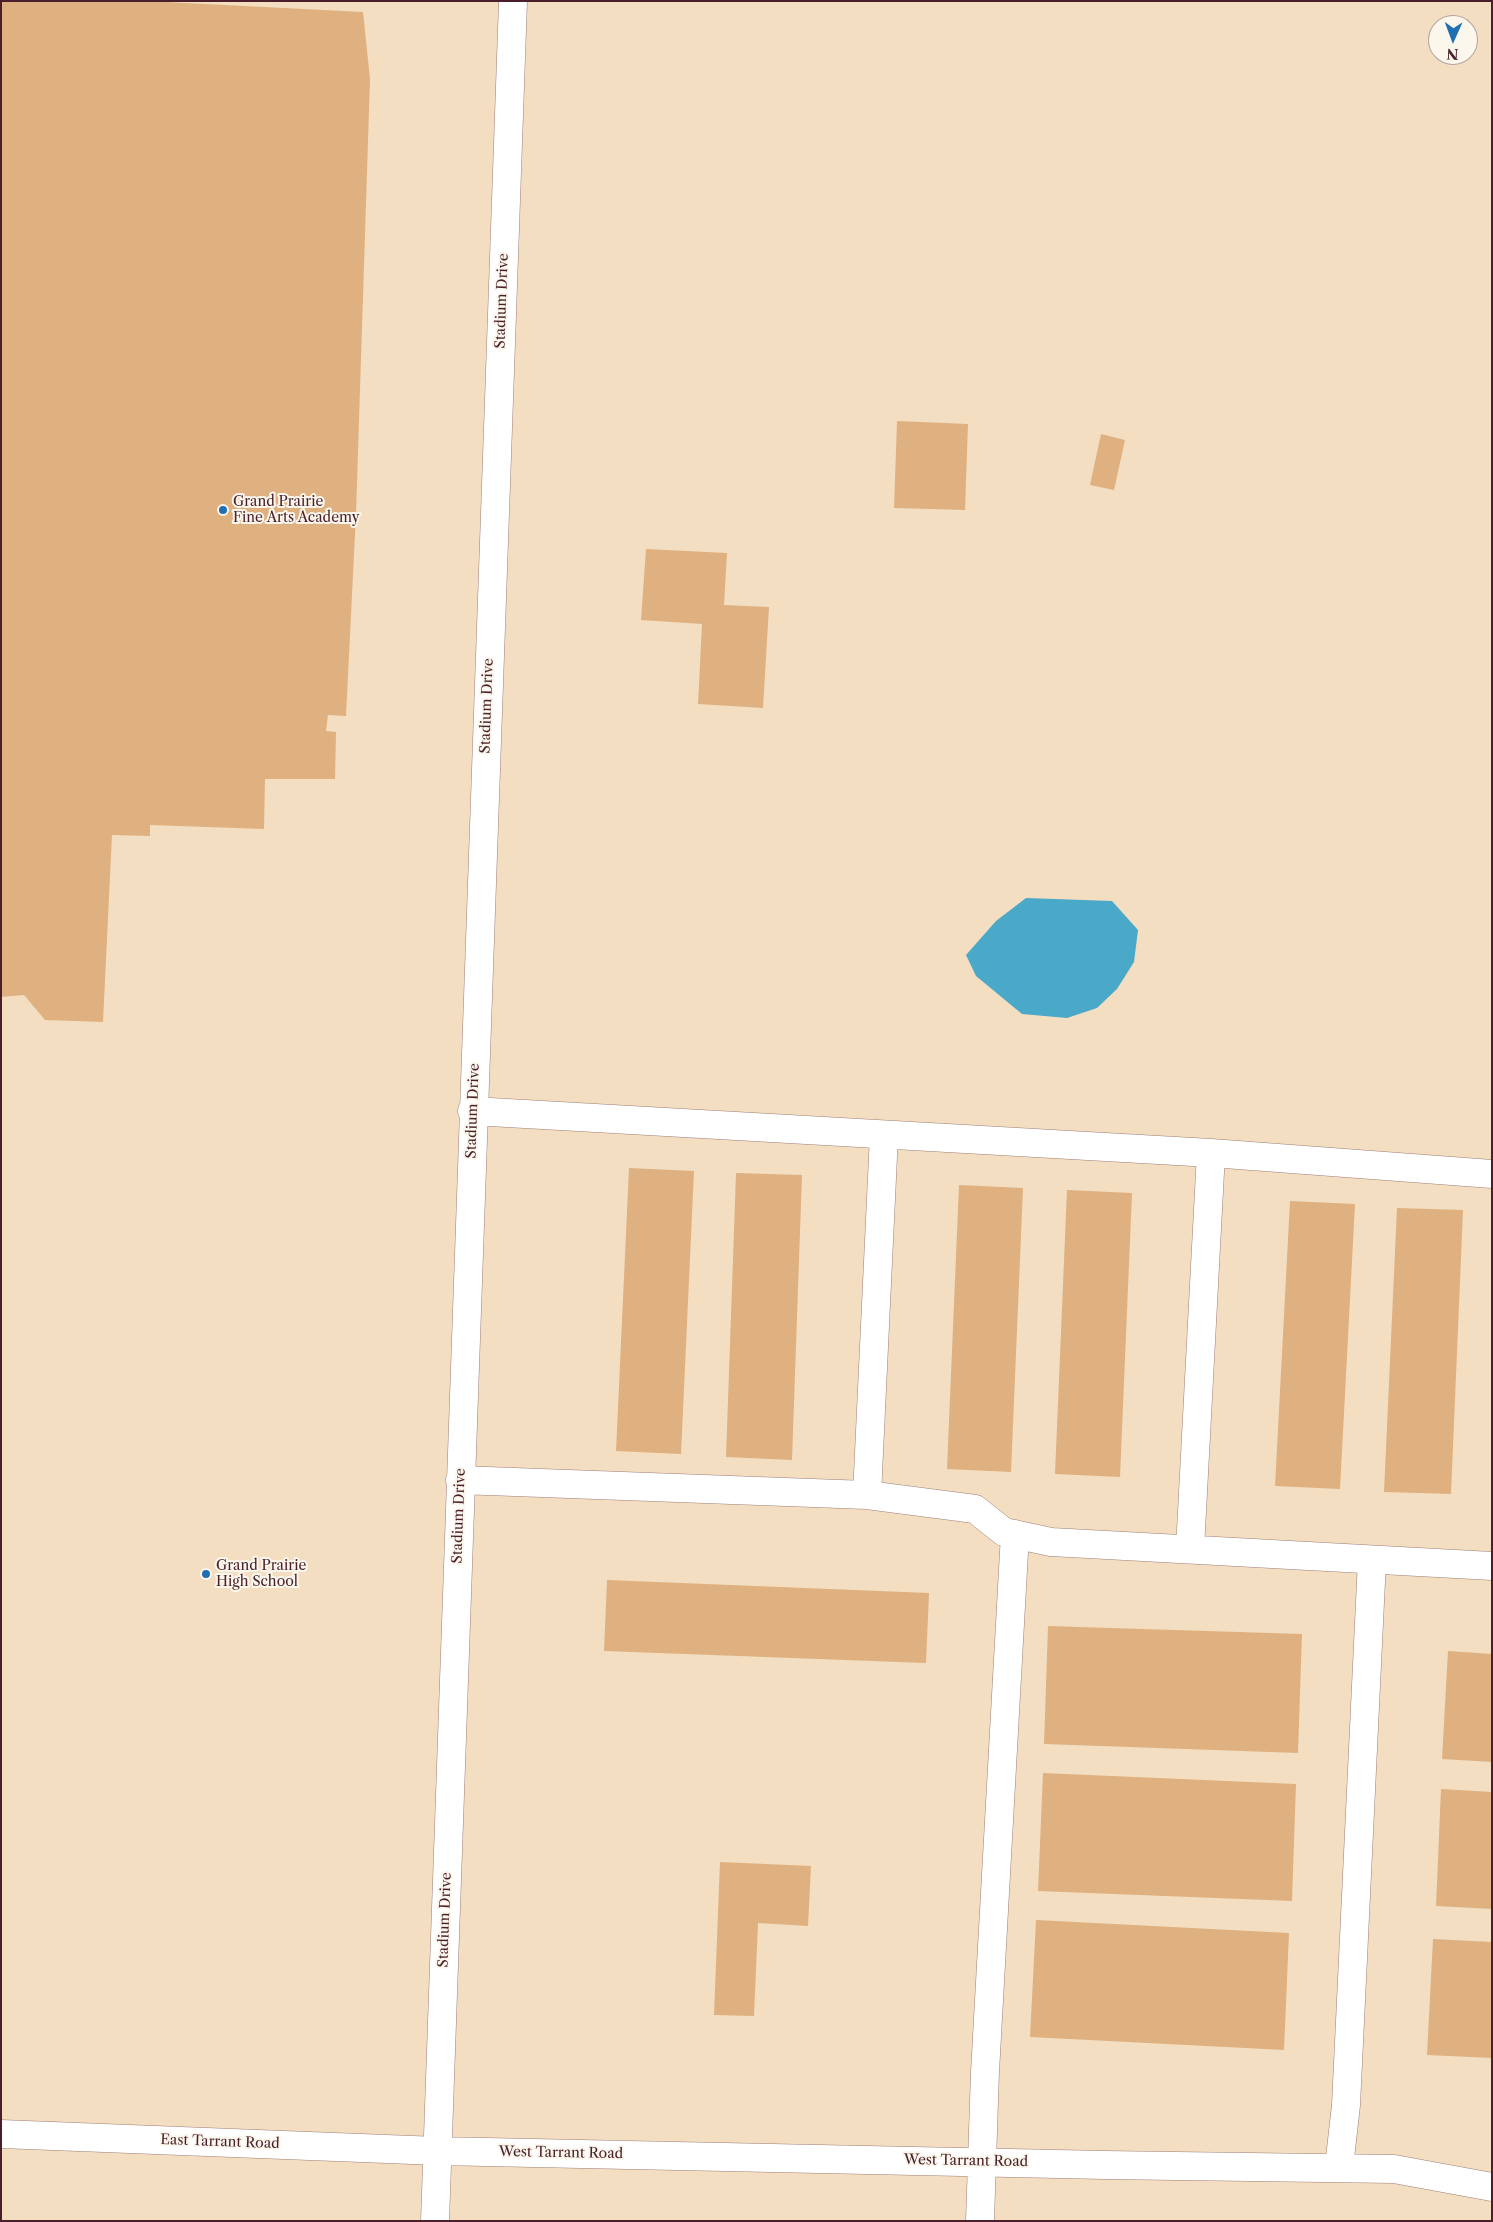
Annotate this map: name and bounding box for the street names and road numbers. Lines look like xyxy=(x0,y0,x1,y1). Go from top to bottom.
street label: Stadium Drive xyxy=(492,253,512,349)
street label: Stadium Drive xyxy=(477,658,497,754)
street label: Stadium Drive xyxy=(463,1063,483,1159)
street label: Stadium Drive xyxy=(449,1468,469,1564)
street label: Stadium Drive xyxy=(435,1872,455,1968)
street label: East Tarrant Road xyxy=(160,2132,280,2152)
street label: West Tarrant Road xyxy=(499,2144,623,2162)
street label: West Tarrant Road xyxy=(904,2152,1028,2170)

